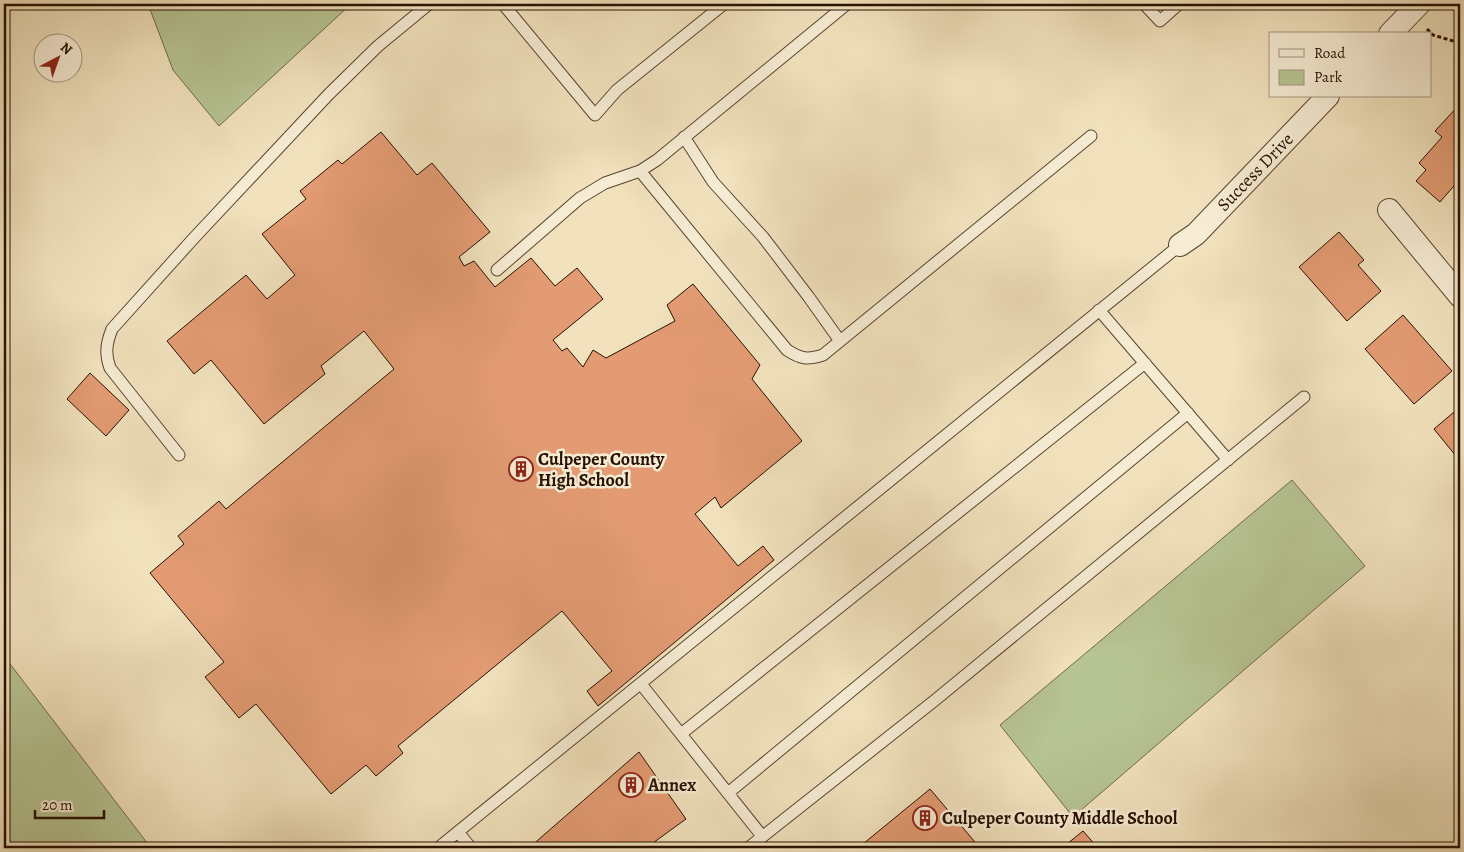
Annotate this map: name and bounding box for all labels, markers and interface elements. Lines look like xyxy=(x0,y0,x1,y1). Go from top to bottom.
north arrow xyxy=(32,32,82,82)
legend xyxy=(1269,32,1432,98)
text: N xyxy=(56,38,76,59)
text: Road xyxy=(1314,43,1346,63)
text: Park xyxy=(1314,67,1343,87)
street label: Success Drive xyxy=(1211,128,1299,216)
place label: Culpeper County High School xyxy=(538,447,665,492)
building icon: Culpeper County High School xyxy=(508,456,534,482)
building icon: Annex xyxy=(618,772,644,798)
place label: Annex xyxy=(647,773,696,797)
scale bar xyxy=(35,787,104,819)
text: 20 m xyxy=(42,795,73,815)
building icon: Culpeper County Middle School xyxy=(912,805,938,831)
place label: Culpeper County Middle School xyxy=(942,806,1178,830)

